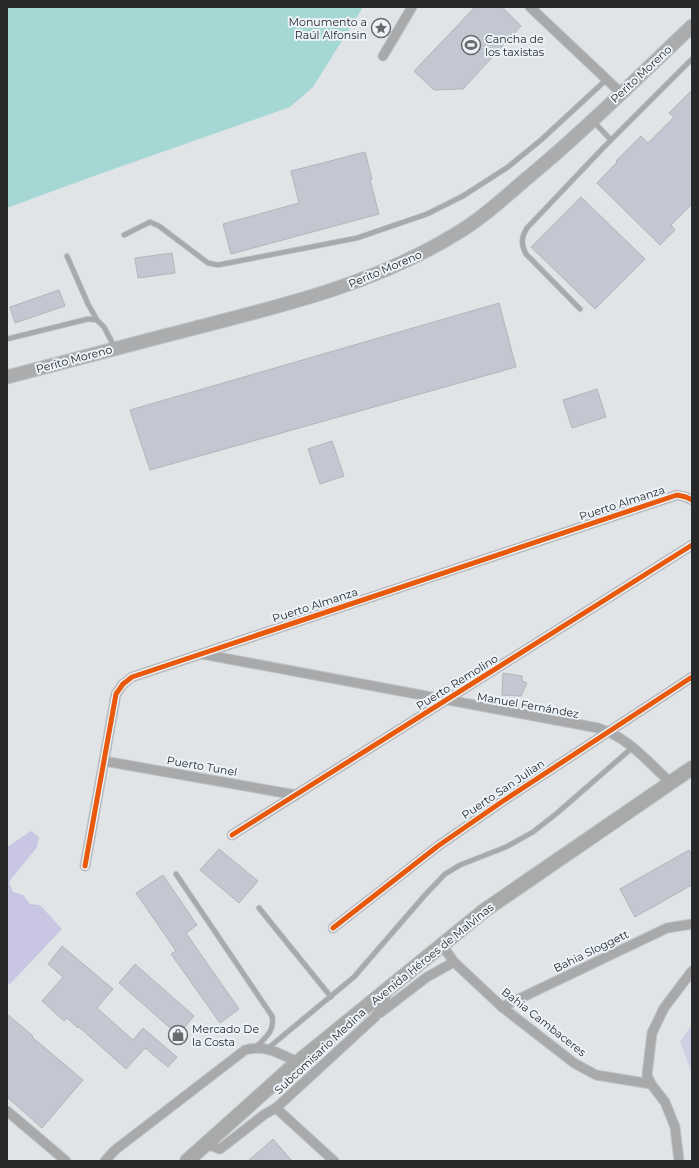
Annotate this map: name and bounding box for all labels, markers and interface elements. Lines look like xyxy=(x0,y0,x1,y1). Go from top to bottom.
place label: Monumento a Raúl Alfonsin xyxy=(288,15,367,42)
place icon: Monumento a Raúl Alfonsin xyxy=(370,17,392,39)
place label: Cancha de los taxistas xyxy=(485,32,545,59)
sports icon: Cancha de los taxistas xyxy=(460,34,482,56)
street label: Perito Moreno xyxy=(608,42,674,106)
street label: Perito Moreno xyxy=(346,247,424,291)
street label: Perito Moreno xyxy=(34,342,114,376)
street label: Puerto Almanza xyxy=(577,483,667,523)
street label: Puerto Almanza xyxy=(270,585,360,625)
street label: Puerto Remolino xyxy=(413,651,501,713)
street label: Manuel Fernández xyxy=(476,689,580,721)
street label: Puerto Tunel xyxy=(166,753,238,779)
street label: Puerto San Julian xyxy=(459,756,547,822)
street label: Avenida Héroes de Malvinas xyxy=(368,900,497,1008)
street label: Bahia Sloggett xyxy=(551,927,631,975)
street label: Bahia Cambaceres xyxy=(499,985,590,1060)
street label: Subcomisario Medina xyxy=(271,1005,369,1097)
place label: Mercado De la Costa xyxy=(192,1022,259,1049)
shop icon: Mercado De la Costa xyxy=(167,1024,189,1046)

